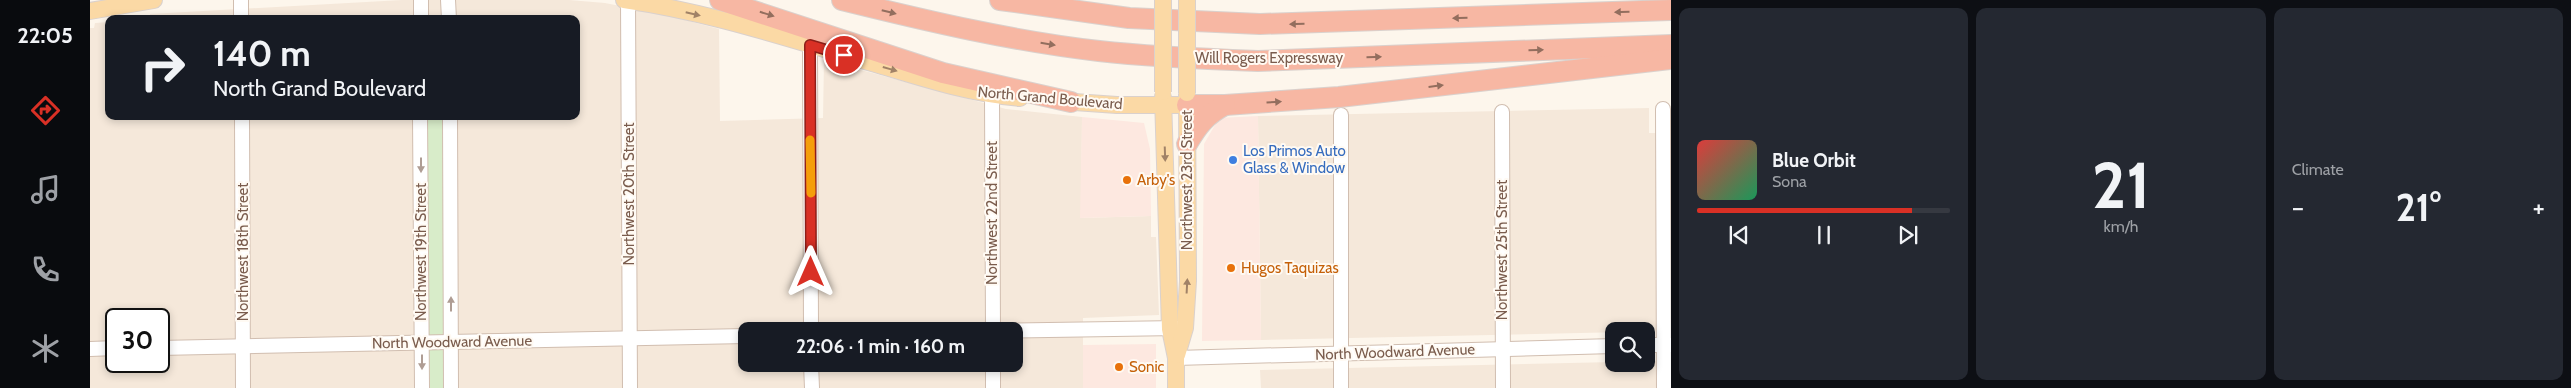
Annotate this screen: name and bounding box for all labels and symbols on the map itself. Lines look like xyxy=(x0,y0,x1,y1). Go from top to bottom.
one-way arrow xyxy=(881,8,896,16)
one-way arrow xyxy=(1614,8,1630,16)
one-way arrow xyxy=(686,10,701,18)
one-way arrow xyxy=(759,11,774,18)
one-way arrow xyxy=(1452,14,1468,22)
one-way arrow xyxy=(1289,20,1305,28)
pin xyxy=(823,34,865,76)
one-way arrow xyxy=(1040,40,1056,48)
one-way arrow xyxy=(1528,46,1544,54)
street label: Will Rogers Expressway xyxy=(1195,49,1343,67)
one-way arrow xyxy=(1366,52,1382,60)
one-way arrow xyxy=(883,65,898,73)
one-way arrow xyxy=(1428,82,1444,90)
street label: North Grand Boulevard xyxy=(977,83,1123,113)
one-way arrow xyxy=(1266,98,1282,106)
street label: Northwest 23rd Street xyxy=(1178,110,1196,250)
street label: Northwest 20th Street xyxy=(620,123,638,265)
street label: Northwest 22nd Street xyxy=(983,141,1001,285)
place label: Los Primos Auto Glass & Window xyxy=(1243,142,1346,177)
one-way arrow xyxy=(1161,147,1169,163)
marker: Los Primos Auto Glass & Window xyxy=(1227,154,1239,166)
one-way arrow xyxy=(417,157,425,173)
place label: Arby's xyxy=(1137,171,1175,189)
marker: Arby's xyxy=(1121,174,1133,186)
street label: Northwest 25th Street xyxy=(1493,180,1511,320)
street label: Northwest 18th Street xyxy=(234,183,252,321)
street label: Northwest 19th Street xyxy=(412,183,430,321)
position arrow xyxy=(784,245,836,297)
place label: Hugos Taquizas xyxy=(1241,259,1339,277)
marker: Hugos Taquizas xyxy=(1225,262,1237,274)
one-way arrow xyxy=(1184,277,1192,293)
one-way arrow xyxy=(447,296,455,312)
speed limit sign: 30 xyxy=(105,308,170,373)
street label: North Woodward Avenue xyxy=(372,332,533,352)
street label: North Woodward Avenue xyxy=(1315,340,1476,364)
one-way arrow xyxy=(418,355,426,371)
place label: Sonic xyxy=(1129,358,1165,376)
marker: Sonic xyxy=(1113,361,1125,373)

